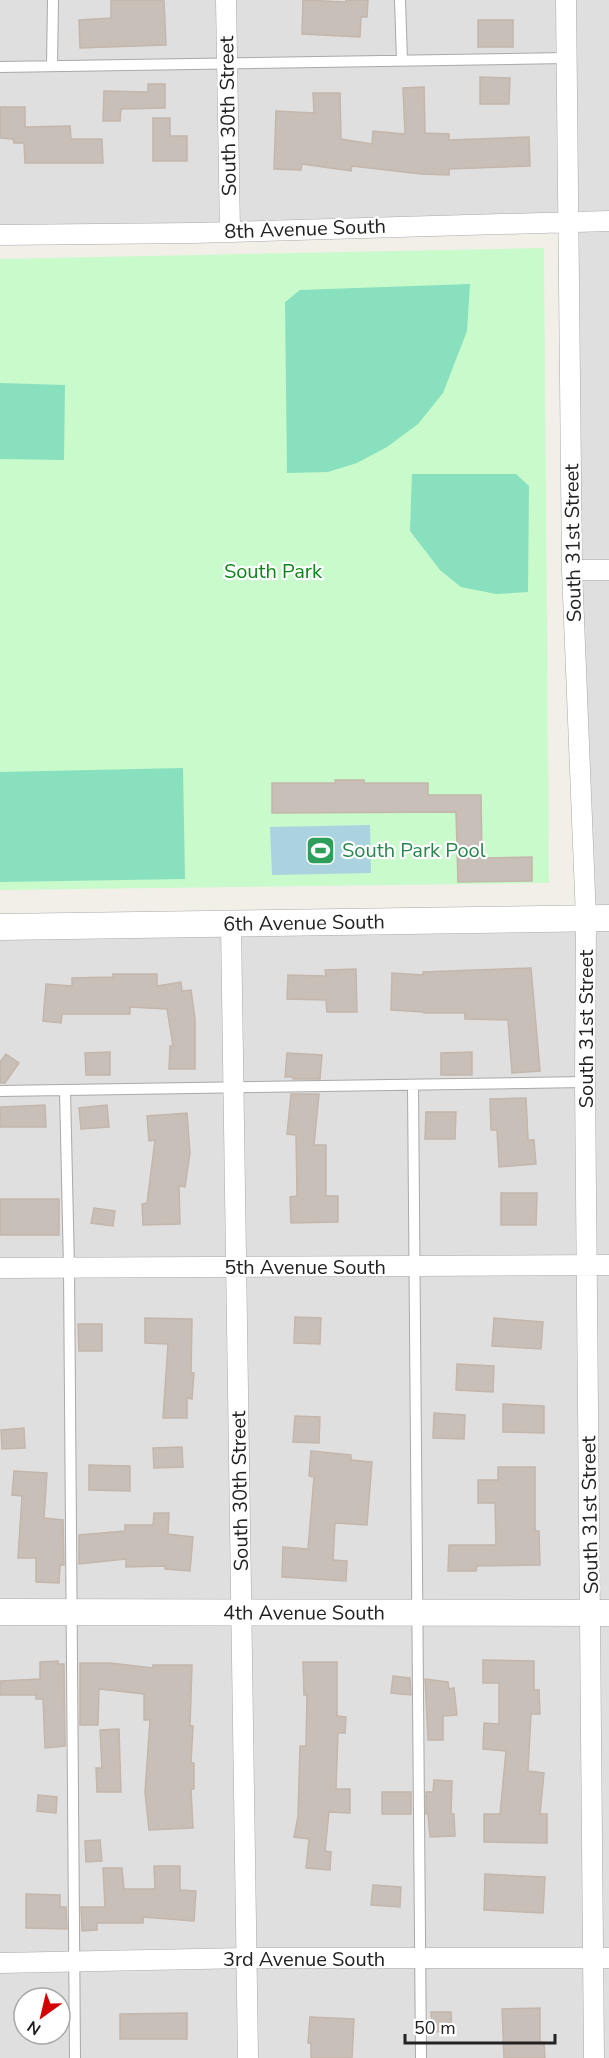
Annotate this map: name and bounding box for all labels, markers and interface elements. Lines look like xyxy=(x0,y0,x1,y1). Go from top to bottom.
street label: South 30th Street xyxy=(213,35,243,196)
street label: 8th Avenue South xyxy=(224,213,386,245)
street label: South 31st Street xyxy=(558,463,588,622)
park label: South Park xyxy=(224,558,323,585)
sports icon: South Park Pool xyxy=(305,834,337,866)
place label: South Park Pool xyxy=(342,837,486,864)
street label: 6th Avenue South xyxy=(223,908,385,937)
street label: South 31st Street xyxy=(573,949,600,1108)
street label: 5th Avenue South xyxy=(224,1254,386,1281)
street label: South 30th Street xyxy=(225,1410,255,1571)
street label: South 31st Street xyxy=(575,1435,605,1594)
street label: 4th Avenue South xyxy=(223,1599,385,1626)
street label: 3rd Avenue South xyxy=(223,1946,385,1973)
north arrow xyxy=(12,1986,72,2046)
scale bar xyxy=(405,2007,555,2045)
text: N xyxy=(23,2015,45,2040)
text: 50 m xyxy=(414,2016,456,2040)

